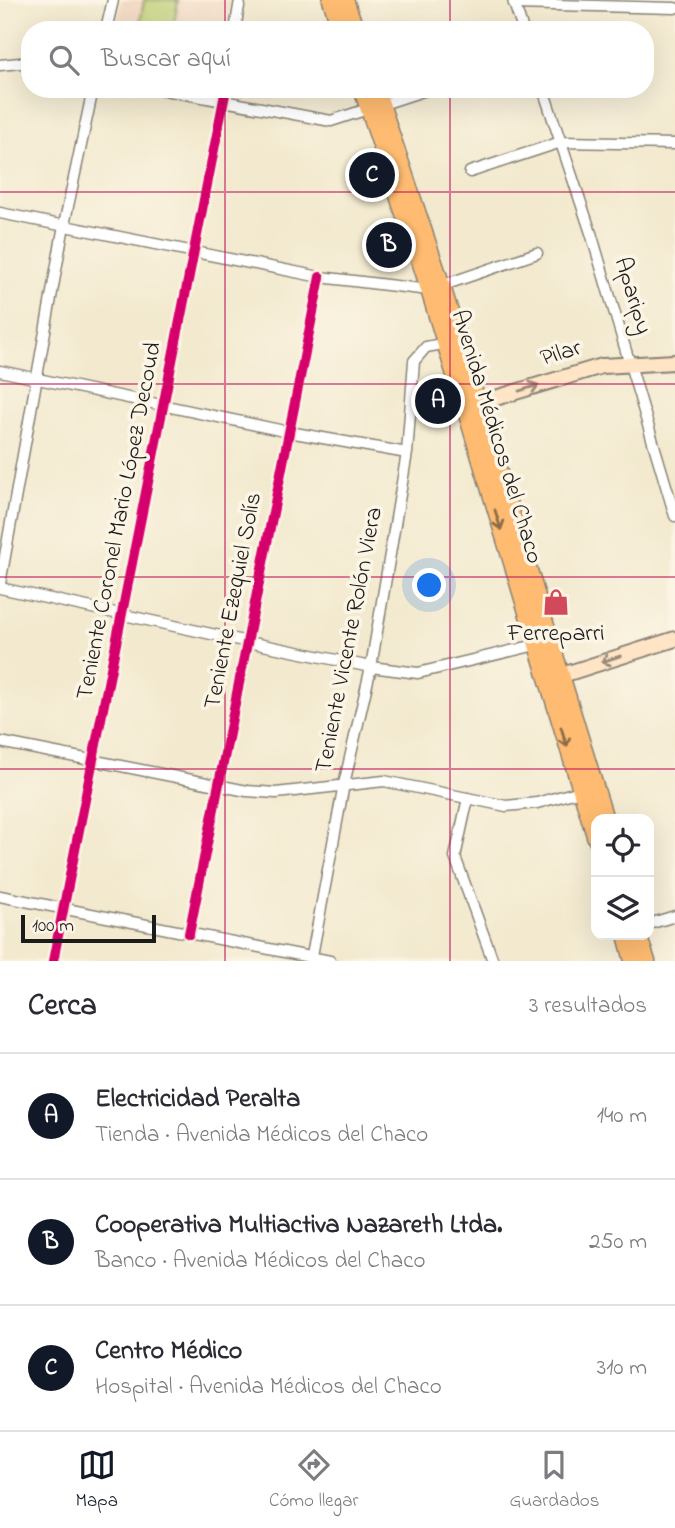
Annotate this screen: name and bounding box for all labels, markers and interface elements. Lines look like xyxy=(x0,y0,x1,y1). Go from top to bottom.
search box xyxy=(21,21,654,98)
icon: search xyxy=(45,41,83,79)
text: Buscar aquí xyxy=(101,41,231,79)
pin: C xyxy=(349,149,395,201)
pin: B xyxy=(366,219,412,271)
street label: Aparipy xyxy=(603,253,660,339)
street label: Avenida Médicos del Chaco xyxy=(441,306,551,568)
street label: Pilar xyxy=(536,331,586,377)
street label: Teniente Coronel Mario López Decoud xyxy=(68,339,172,703)
pin: A xyxy=(415,375,461,427)
one-way arrow xyxy=(518,381,540,393)
street label: Teniente Ezequiel Solís xyxy=(196,490,272,712)
street label: Teniente Vicente Rolón Viera xyxy=(307,504,393,776)
one-way arrow xyxy=(493,508,505,530)
your location xyxy=(412,568,446,602)
shop icon: Ferreparri xyxy=(541,587,571,617)
place label: Ferreparri xyxy=(506,617,605,652)
one-way arrow xyxy=(600,654,622,667)
one-way arrow xyxy=(559,726,572,748)
map controls xyxy=(591,814,654,940)
button: locate xyxy=(591,814,654,877)
button: layers xyxy=(591,877,654,940)
scale bar xyxy=(21,912,156,944)
text: 100 m xyxy=(32,913,74,940)
text: Cerca xyxy=(28,985,97,1029)
text: 3 resultados xyxy=(529,990,647,1023)
text: Electricidad Peralta xyxy=(95,1081,300,1119)
text: A xyxy=(44,1100,58,1133)
text: 140 m xyxy=(597,1100,647,1133)
text: Tienda · Avenida Médicos del Chaco xyxy=(95,1119,428,1152)
text: Cooperativa Multiactiva Nazareth Ltda. xyxy=(95,1207,502,1245)
text: B xyxy=(43,1226,59,1259)
text: 250 m xyxy=(589,1226,647,1259)
text: Banco · Avenida Médicos del Chaco xyxy=(95,1245,425,1278)
text: Centro Médico xyxy=(95,1333,242,1371)
text: C xyxy=(45,1352,57,1385)
text: 310 m xyxy=(597,1352,647,1385)
text: Hospital · Avenida Médicos del Chaco xyxy=(95,1371,442,1404)
tab: Mapa xyxy=(76,1446,118,1515)
tab: Cómo llegar xyxy=(269,1446,358,1515)
tab: Guardados xyxy=(509,1446,599,1515)

